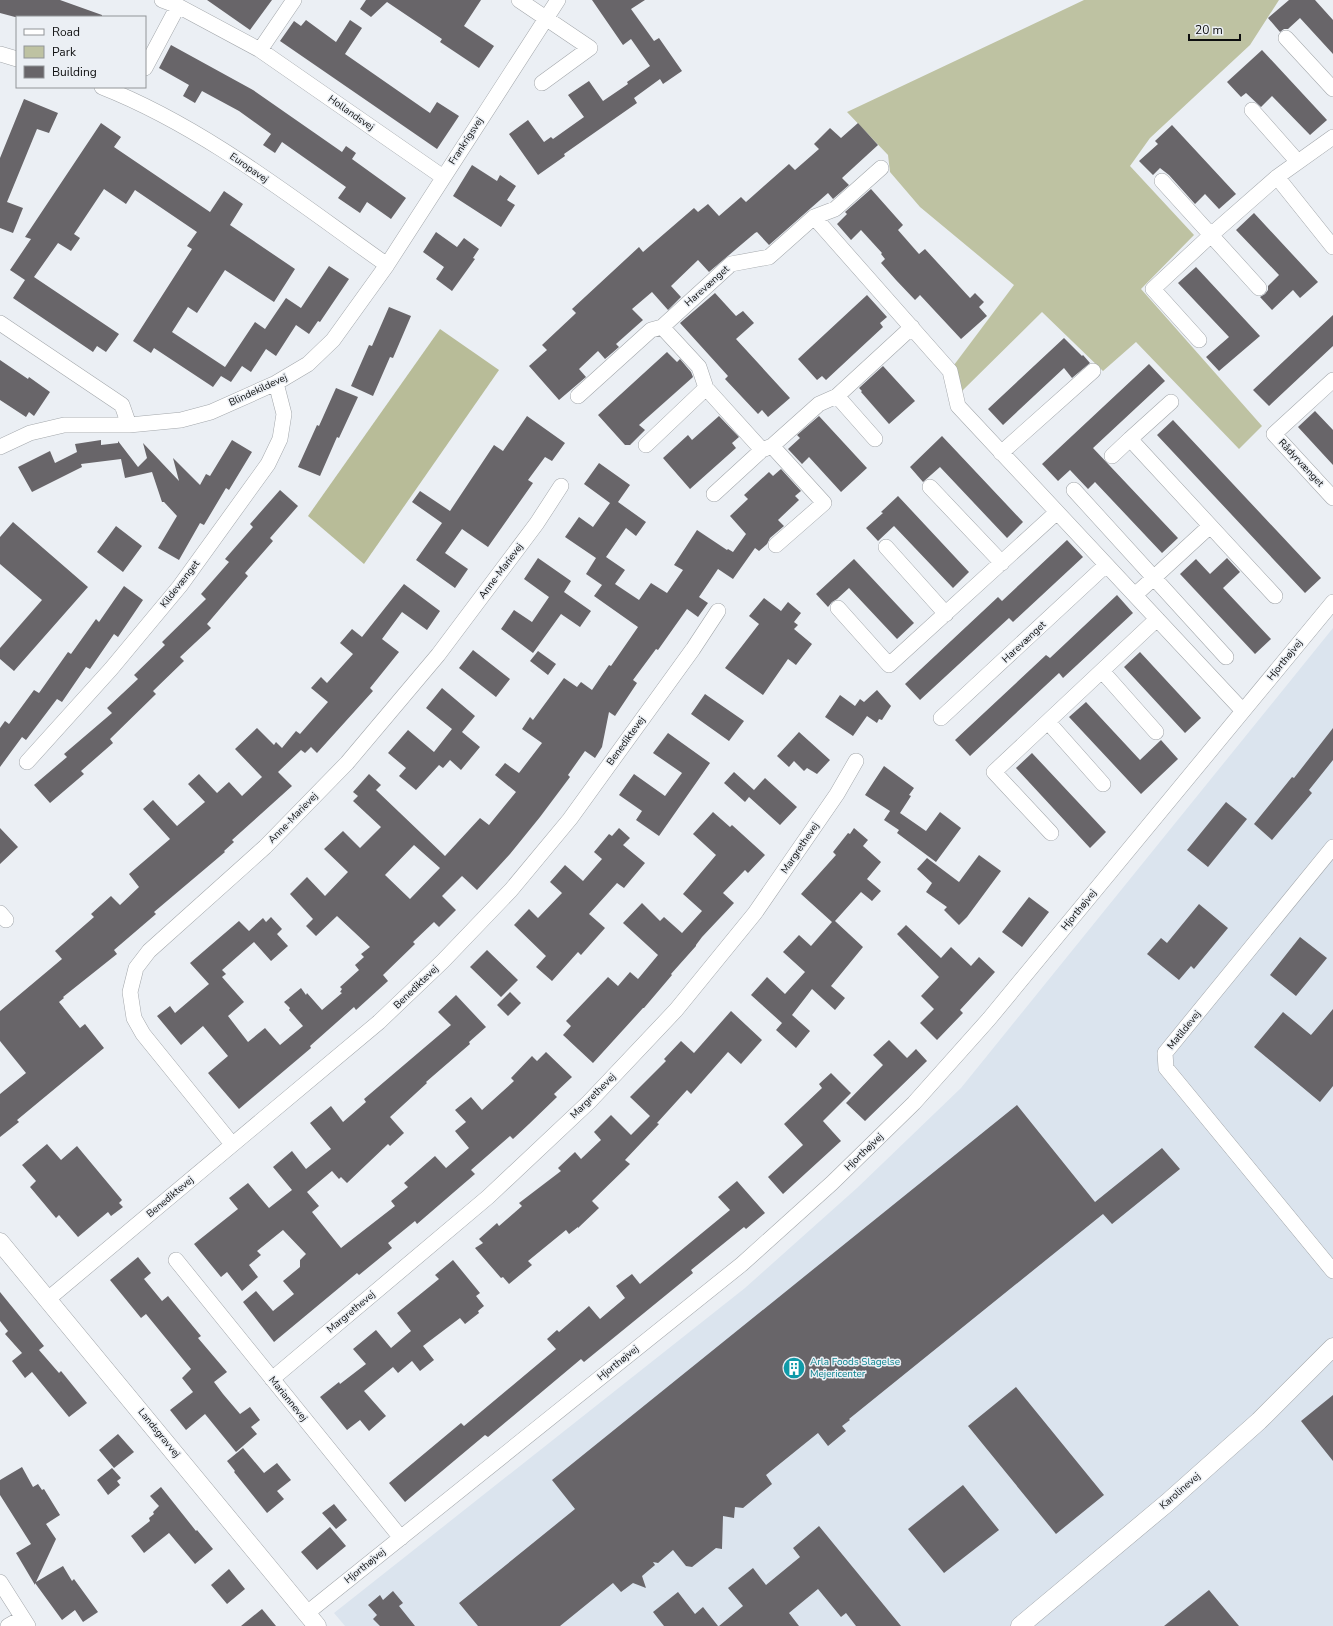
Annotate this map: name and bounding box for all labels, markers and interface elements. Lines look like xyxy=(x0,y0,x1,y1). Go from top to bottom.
legend xyxy=(16,16,146,88)
scale bar xyxy=(1189,16,1240,42)
text: 20 m xyxy=(1195,22,1223,38)
text: Road xyxy=(52,24,80,40)
text: Park xyxy=(52,44,77,60)
text: Building xyxy=(52,64,97,80)
street label: Hollandsvej xyxy=(325,92,377,134)
street label: Frankrigsvej xyxy=(445,114,487,168)
street label: Europavej xyxy=(227,150,271,186)
street label: Harevænget xyxy=(682,262,733,310)
street label: Blindekildevej xyxy=(227,370,289,410)
street label: Rådyrvænget xyxy=(1275,436,1327,490)
street label: Anne-Marievej xyxy=(476,540,526,602)
street label: Kildevænget xyxy=(157,557,203,611)
street label: Harevænget xyxy=(999,618,1050,666)
street label: Hjorthøjvej xyxy=(1264,636,1306,684)
street label: Benediktevej xyxy=(603,714,649,768)
street label: Anne-Marievej xyxy=(265,789,321,847)
street label: Margrethevej xyxy=(778,820,822,876)
street label: Hjorthøjvej xyxy=(1058,886,1100,934)
street label: Benediktevej xyxy=(390,962,442,1012)
street label: Matildevej xyxy=(1164,1008,1204,1052)
street label: Margrethevej xyxy=(567,1070,619,1122)
street label: Hjorthøjvej xyxy=(841,1130,887,1174)
street label: Benediktevej xyxy=(143,1173,197,1221)
street label: Margrethevej xyxy=(324,1288,378,1336)
street label: Hjorthøjvej xyxy=(594,1342,642,1384)
building icon: Arla Foods Slagelse Mejericenter xyxy=(781,1355,807,1381)
place label: Arla Foods Slagelse Mejericenter xyxy=(810,1355,900,1381)
street label: Mariannevej xyxy=(265,1373,311,1425)
street label: Landsgravvej xyxy=(135,1405,183,1461)
street label: Karolinevej xyxy=(1157,1469,1203,1513)
street label: Hjorthøjvej xyxy=(341,1545,389,1587)

